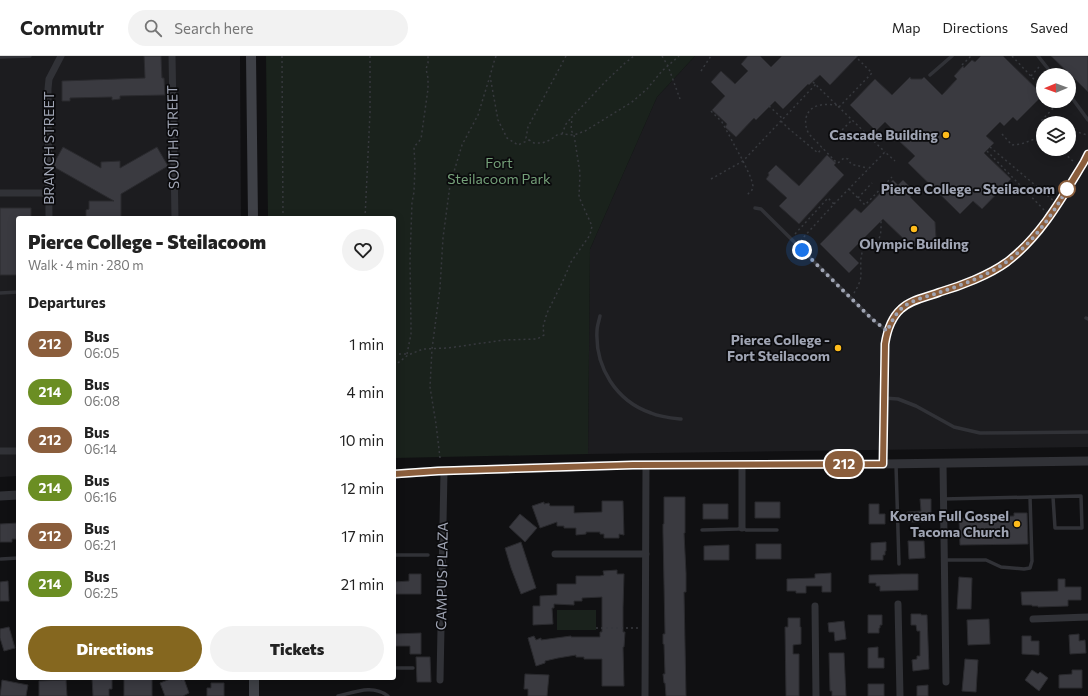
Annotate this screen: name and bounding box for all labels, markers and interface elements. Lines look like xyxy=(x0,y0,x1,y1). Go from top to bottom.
search box xyxy=(128,10,408,46)
text: Commutr xyxy=(20,16,104,39)
icon: search xyxy=(142,17,164,39)
text: Search here xyxy=(174,19,254,37)
text: Map xyxy=(892,19,921,36)
text: Directions xyxy=(943,19,1008,36)
text: Saved xyxy=(1030,19,1068,36)
north arrow xyxy=(1036,68,1076,108)
map controls xyxy=(1036,68,1076,156)
street label: SOUTH STREET xyxy=(163,85,182,189)
street label: BRANCH STREET xyxy=(40,91,57,205)
button: layers xyxy=(1036,116,1076,156)
place label: Cascade Building xyxy=(829,126,938,143)
marker: Cascade Building xyxy=(941,130,951,140)
park label: Fort Steilacoom Park xyxy=(447,154,551,187)
place label: Pierce College - Steilacoom xyxy=(881,180,1055,197)
marker: Pierce College - Steilacoom xyxy=(1058,180,1076,198)
marker: Olympic Building xyxy=(909,224,919,234)
button: heart xyxy=(342,229,384,271)
text: Pierce College - Steilacoom xyxy=(28,230,266,253)
place label: Olympic Building xyxy=(859,235,969,252)
your location xyxy=(792,240,812,260)
text: Walk · 4 min · 280 m xyxy=(28,257,144,273)
text: Departures xyxy=(28,293,106,311)
text: Bus xyxy=(84,327,109,345)
place label: Pierce College - Fort Steilacoom xyxy=(727,331,830,364)
text: 212 xyxy=(39,335,61,352)
text: 1 min xyxy=(349,335,384,353)
marker: Pierce College - Fort Steilacoom xyxy=(833,343,843,353)
text: 06:05 xyxy=(84,345,119,361)
text: Bus xyxy=(84,375,109,393)
text: 214 xyxy=(39,383,61,400)
text: 4 min xyxy=(347,383,384,401)
text: 06:08 xyxy=(84,393,120,409)
text: Bus xyxy=(84,423,109,441)
text: 212 xyxy=(39,431,61,448)
text: 10 min xyxy=(339,431,384,449)
text: 06:14 xyxy=(84,441,117,457)
line badge: 212 xyxy=(821,451,867,477)
text: 212 xyxy=(833,455,855,472)
text: Bus xyxy=(84,471,109,489)
text: 214 xyxy=(39,479,61,496)
text: 12 min xyxy=(341,479,384,497)
text: 06:16 xyxy=(84,489,117,505)
place label: Korean Full Gospel Tacoma Church xyxy=(890,507,1009,540)
text: Bus xyxy=(84,519,109,537)
marker: Korean Full Gospel Tacoma Church xyxy=(1012,519,1022,529)
street label: CAMPUS PLAZA xyxy=(432,521,451,630)
text: 212 xyxy=(39,527,61,544)
text: 17 min xyxy=(341,527,384,545)
text: 06:21 xyxy=(84,537,116,553)
text: Bus xyxy=(84,567,109,585)
text: 214 xyxy=(39,575,61,592)
text: 21 min xyxy=(341,575,384,593)
text: 06:25 xyxy=(84,585,118,601)
button: Directions xyxy=(28,626,202,672)
button: Tickets xyxy=(210,626,384,672)

